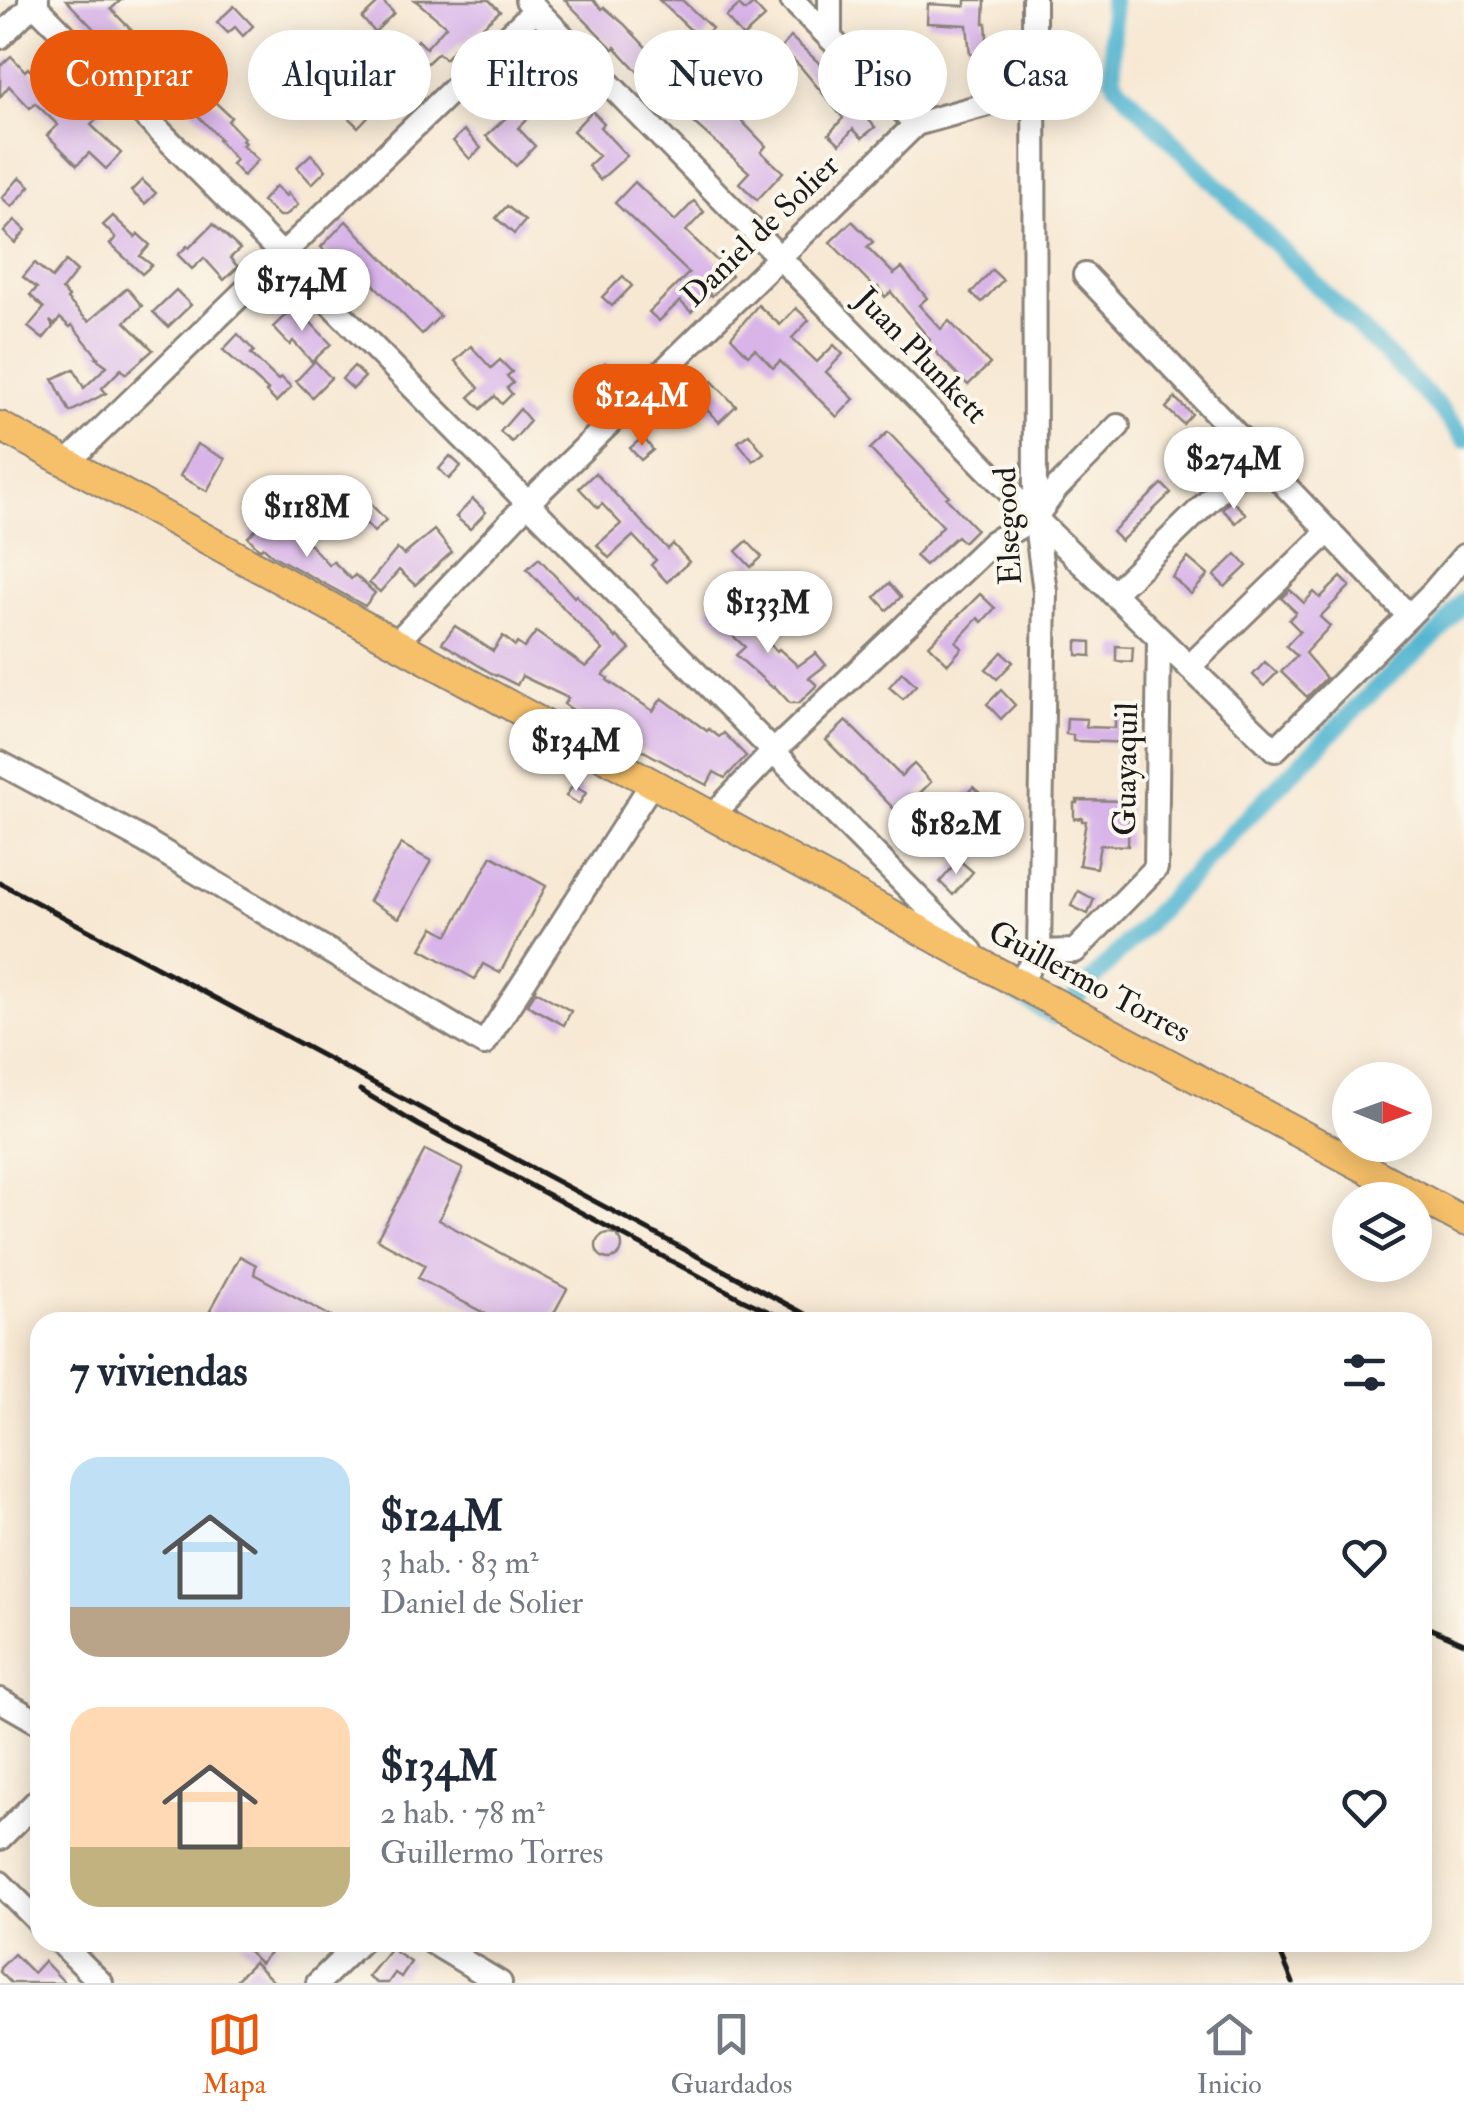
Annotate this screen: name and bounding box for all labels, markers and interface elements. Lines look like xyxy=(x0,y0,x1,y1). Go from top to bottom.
chip: Comprar xyxy=(30,30,228,120)
chip: Alquilar xyxy=(248,30,431,120)
chip: Filtros xyxy=(451,30,614,120)
chip: Nuevo xyxy=(634,30,798,120)
chip: Piso xyxy=(818,30,947,120)
chip: Casa xyxy=(967,30,1103,120)
street label: Daniel de Solier xyxy=(674,146,848,316)
pin: $174M xyxy=(232,249,372,334)
text: $174M xyxy=(256,261,348,301)
street label: Juan Plunkett xyxy=(846,278,996,432)
pin: $124M xyxy=(572,364,712,449)
text: $124M xyxy=(595,376,689,416)
pin: $274M xyxy=(1164,427,1304,512)
text: $274M xyxy=(1186,439,1282,479)
street label: Elsegood xyxy=(985,466,1031,586)
pin: $118M xyxy=(237,475,377,560)
text: $118M xyxy=(264,487,350,527)
pin: $133M xyxy=(698,571,838,656)
text: $133M xyxy=(725,583,811,623)
street label: Guayaquil xyxy=(1105,702,1147,836)
pin: $134M xyxy=(506,709,646,794)
text: $134M xyxy=(531,721,621,761)
pin: $182M xyxy=(886,792,1026,877)
text: $182M xyxy=(910,804,1002,844)
street label: Guillermo Torres xyxy=(981,912,1198,1052)
north arrow xyxy=(1332,1062,1432,1162)
map controls xyxy=(1332,1062,1432,1282)
button: layers xyxy=(1332,1182,1432,1282)
icon: filters xyxy=(1337,1345,1392,1400)
text: 7 viviendas xyxy=(70,1346,248,1398)
text: $124M xyxy=(380,1491,503,1543)
icon: home xyxy=(150,1497,270,1617)
icon: heart xyxy=(1337,1530,1392,1585)
text: 3 hab. · 83 m² xyxy=(380,1543,539,1583)
text: Daniel de Solier xyxy=(380,1583,583,1623)
text: $134M xyxy=(380,1741,498,1793)
icon: home xyxy=(150,1747,270,1867)
icon: heart xyxy=(1337,1780,1392,1835)
text: 2 hab. · 78 m² xyxy=(380,1793,545,1833)
text: Guillermo Torres xyxy=(380,1833,604,1873)
tab: Mapa xyxy=(202,2007,266,2102)
tab: Guardados xyxy=(670,2007,792,2102)
tab: Inicio xyxy=(1197,2007,1262,2102)

